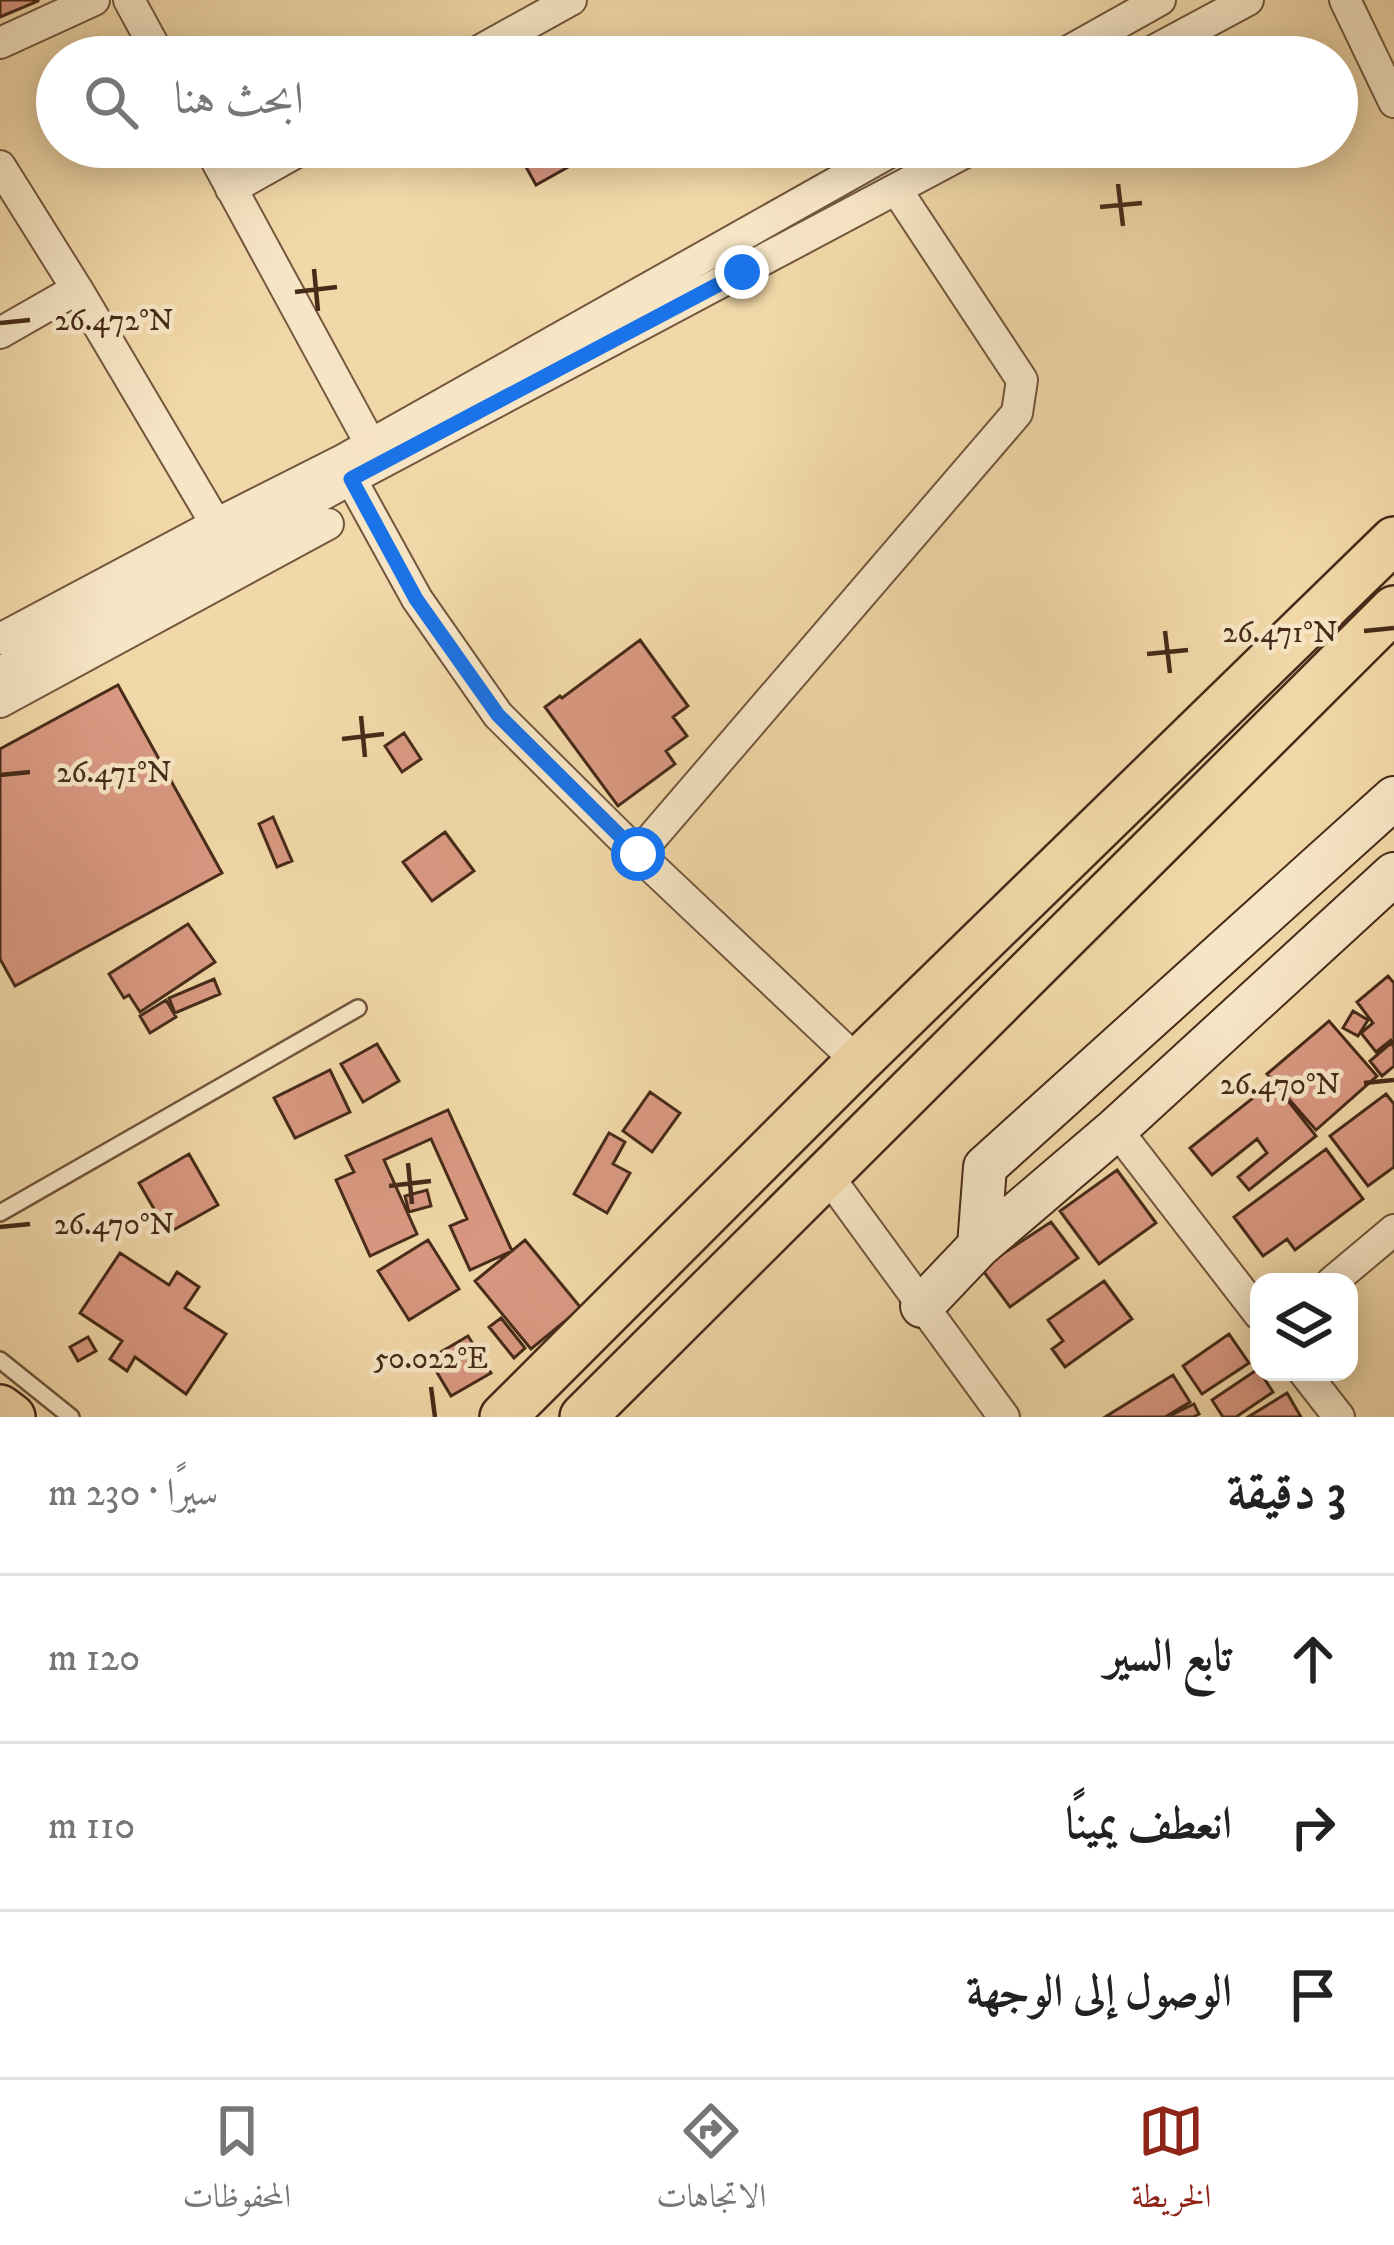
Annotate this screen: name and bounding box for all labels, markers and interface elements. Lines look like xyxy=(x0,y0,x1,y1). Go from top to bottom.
search box xyxy=(36,36,1358,168)
icon: search xyxy=(78,69,144,135)
text: ابحث هنا xyxy=(174,72,304,128)
route end xyxy=(715,245,769,299)
text: 26.472°N xyxy=(55,303,173,340)
text: 26.471°N xyxy=(1222,615,1338,652)
text: 26.471°N xyxy=(56,755,172,792)
route start xyxy=(611,827,665,881)
text: 26.470°N xyxy=(1220,1067,1340,1104)
text: 26.470°N xyxy=(54,1207,174,1244)
map controls xyxy=(1250,1273,1358,1381)
button: layers xyxy=(1250,1273,1358,1381)
text: 50.022°E xyxy=(374,1341,488,1378)
text: 3 دقيقة xyxy=(1227,1461,1346,1525)
text: سيرًا · 230 m xyxy=(48,1469,219,1518)
icon: ahead xyxy=(1280,1626,1346,1692)
text: تابع السير xyxy=(1105,1629,1232,1685)
text: 120 m xyxy=(48,1634,140,1683)
icon: right xyxy=(1280,1794,1346,1860)
text: انعطف يمينًا xyxy=(1066,1797,1232,1853)
text: 110 m xyxy=(48,1802,135,1851)
icon: arrive xyxy=(1280,1962,1346,2028)
text: الوصول إلى الوجهة xyxy=(966,1965,1232,2021)
tab: المحفوظات xyxy=(182,2098,291,2228)
tab: الاتجاهات xyxy=(656,2098,766,2228)
tab: الخريطة xyxy=(1131,2098,1212,2228)

